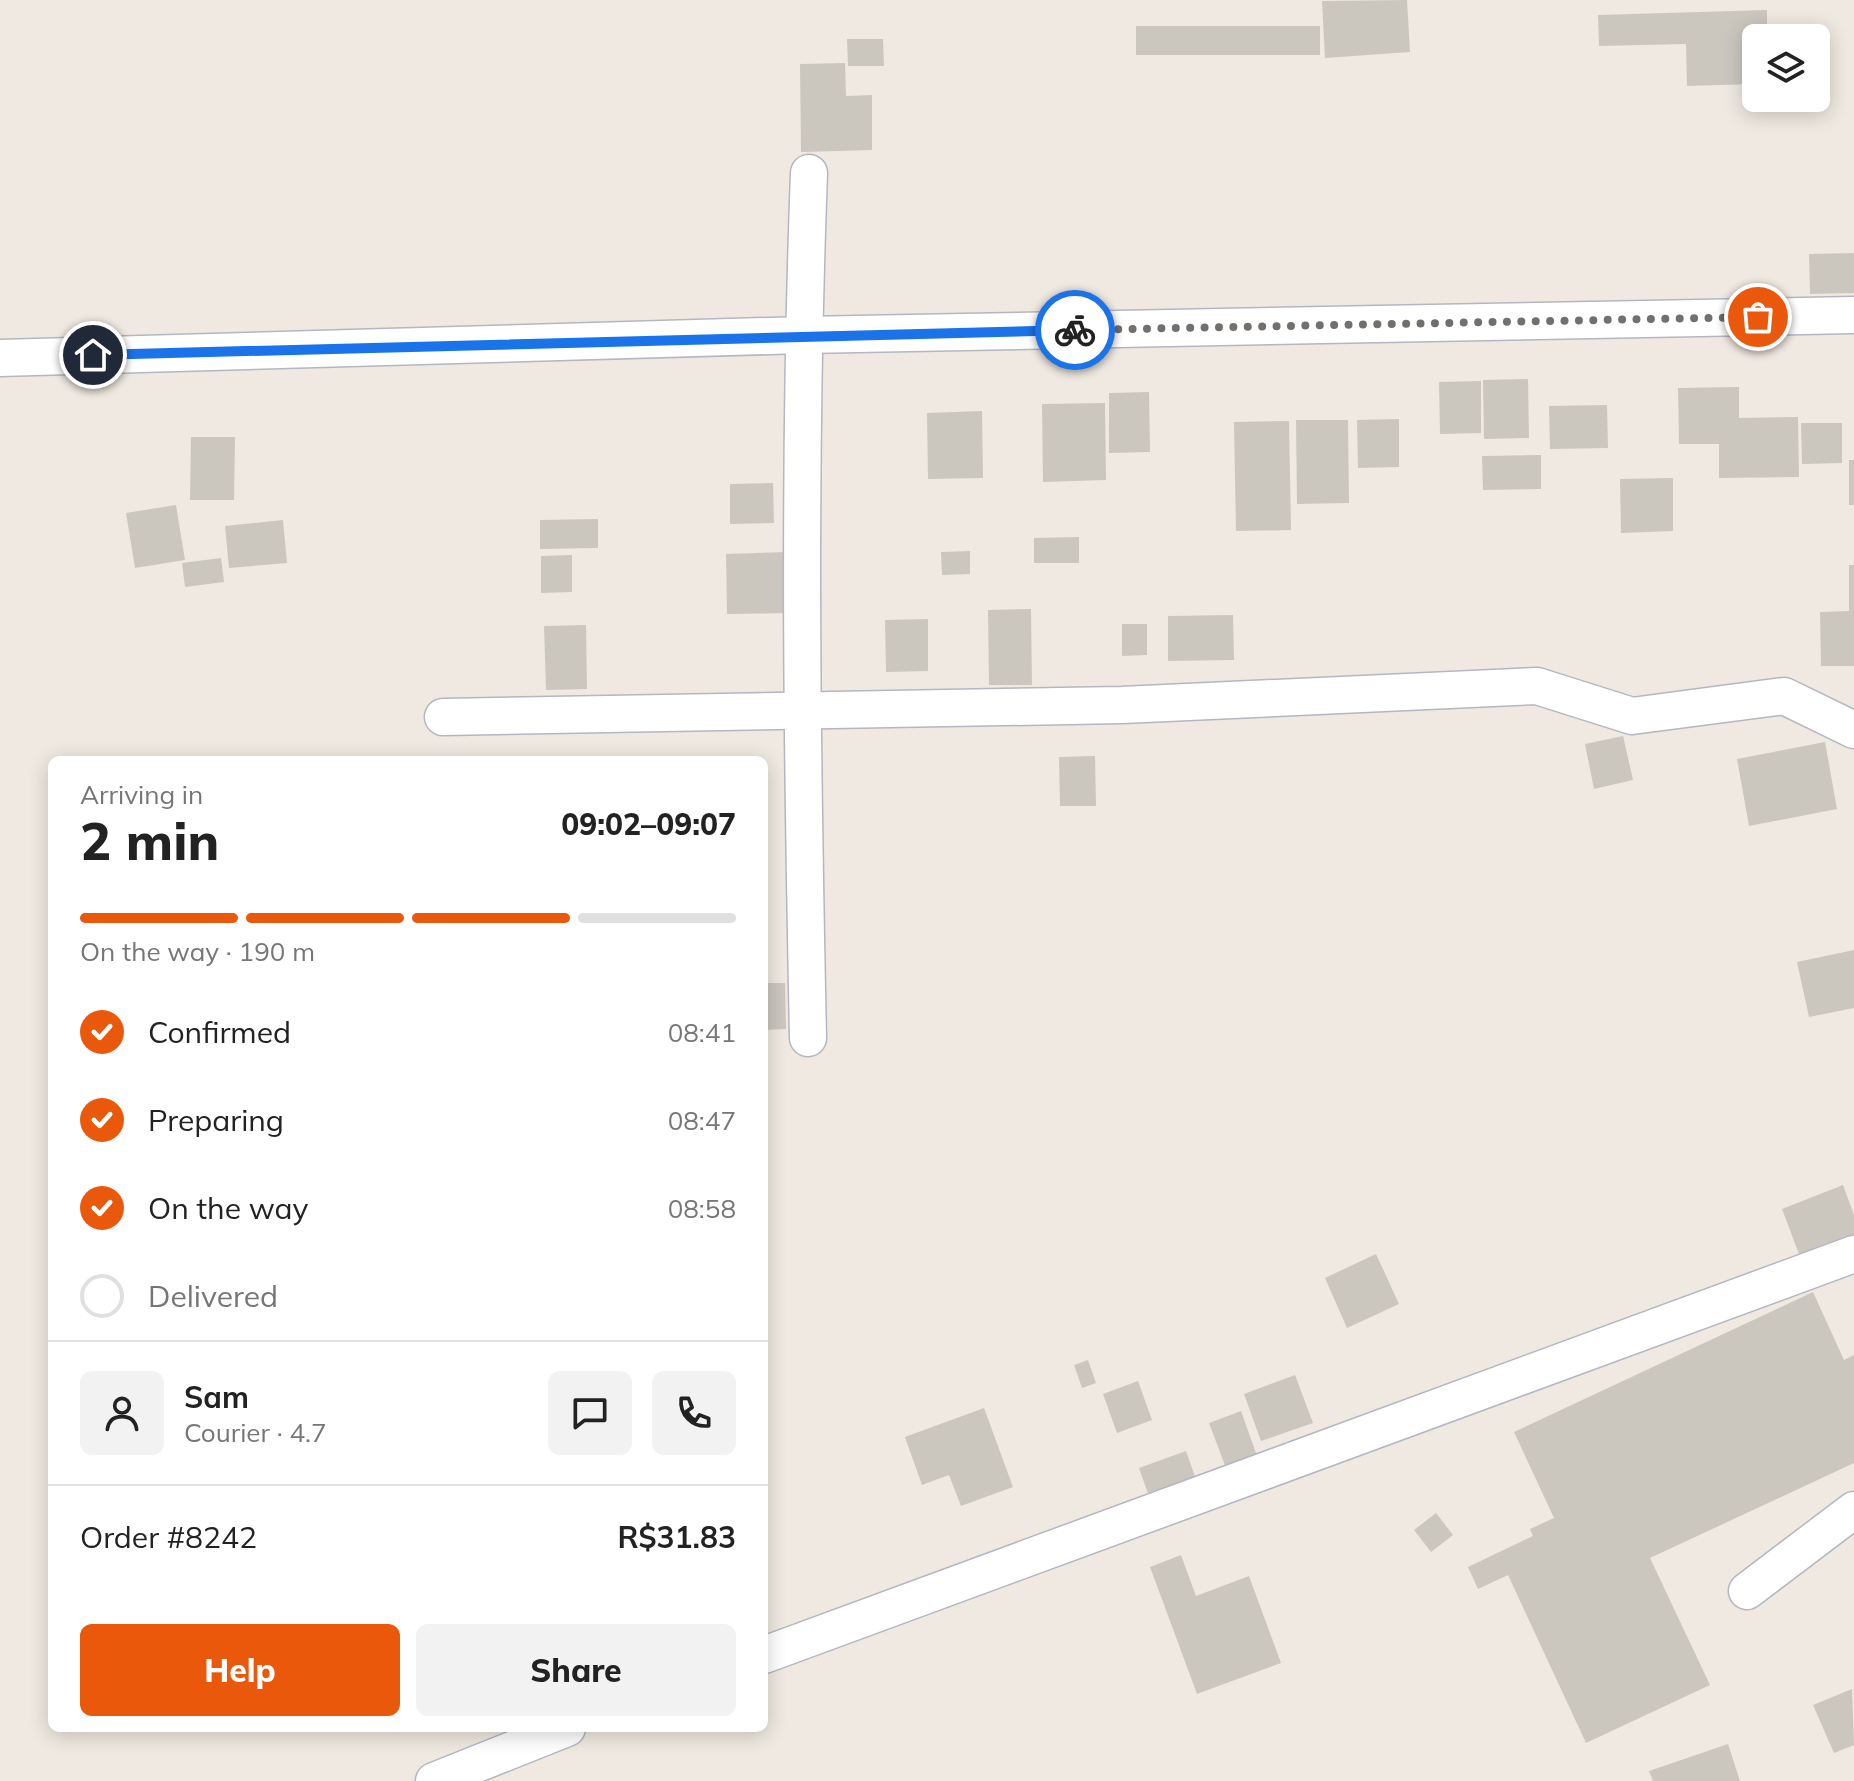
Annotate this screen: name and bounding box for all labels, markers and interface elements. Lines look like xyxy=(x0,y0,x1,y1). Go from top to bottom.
map controls xyxy=(1742,24,1830,112)
button: layers xyxy=(1742,24,1830,112)
pin xyxy=(1724,283,1792,351)
courier xyxy=(1035,290,1115,370)
icon: bag xyxy=(1736,295,1780,339)
icon: bike xyxy=(1053,308,1097,352)
pin xyxy=(59,321,127,389)
icon: home xyxy=(71,333,115,377)
text: Arriving in xyxy=(80,778,203,811)
text: 09:02–09:07 xyxy=(561,805,736,843)
text: 2 min xyxy=(80,808,219,873)
text: On the way · 190 m xyxy=(80,935,315,968)
icon: check xyxy=(80,1010,124,1054)
text: Confirmed xyxy=(148,1013,291,1051)
text: 08:41 xyxy=(668,1016,736,1049)
icon: check xyxy=(80,1098,124,1142)
text: Preparing xyxy=(148,1101,284,1139)
text: 08:47 xyxy=(668,1104,736,1137)
icon: check xyxy=(80,1186,124,1230)
text: On the way xyxy=(148,1189,308,1227)
text: 08:58 xyxy=(668,1192,736,1225)
text: Delivered xyxy=(148,1277,278,1315)
button: person xyxy=(80,1371,164,1455)
button: chat xyxy=(548,1371,632,1455)
button: phone xyxy=(652,1371,736,1455)
text: Sam xyxy=(184,1378,249,1416)
text: Courier · 4.7 xyxy=(184,1416,327,1449)
text: Order #8242 xyxy=(80,1518,257,1556)
text: R$31.83 xyxy=(618,1518,736,1556)
button: Help xyxy=(80,1624,400,1716)
button: Share xyxy=(416,1624,736,1716)

